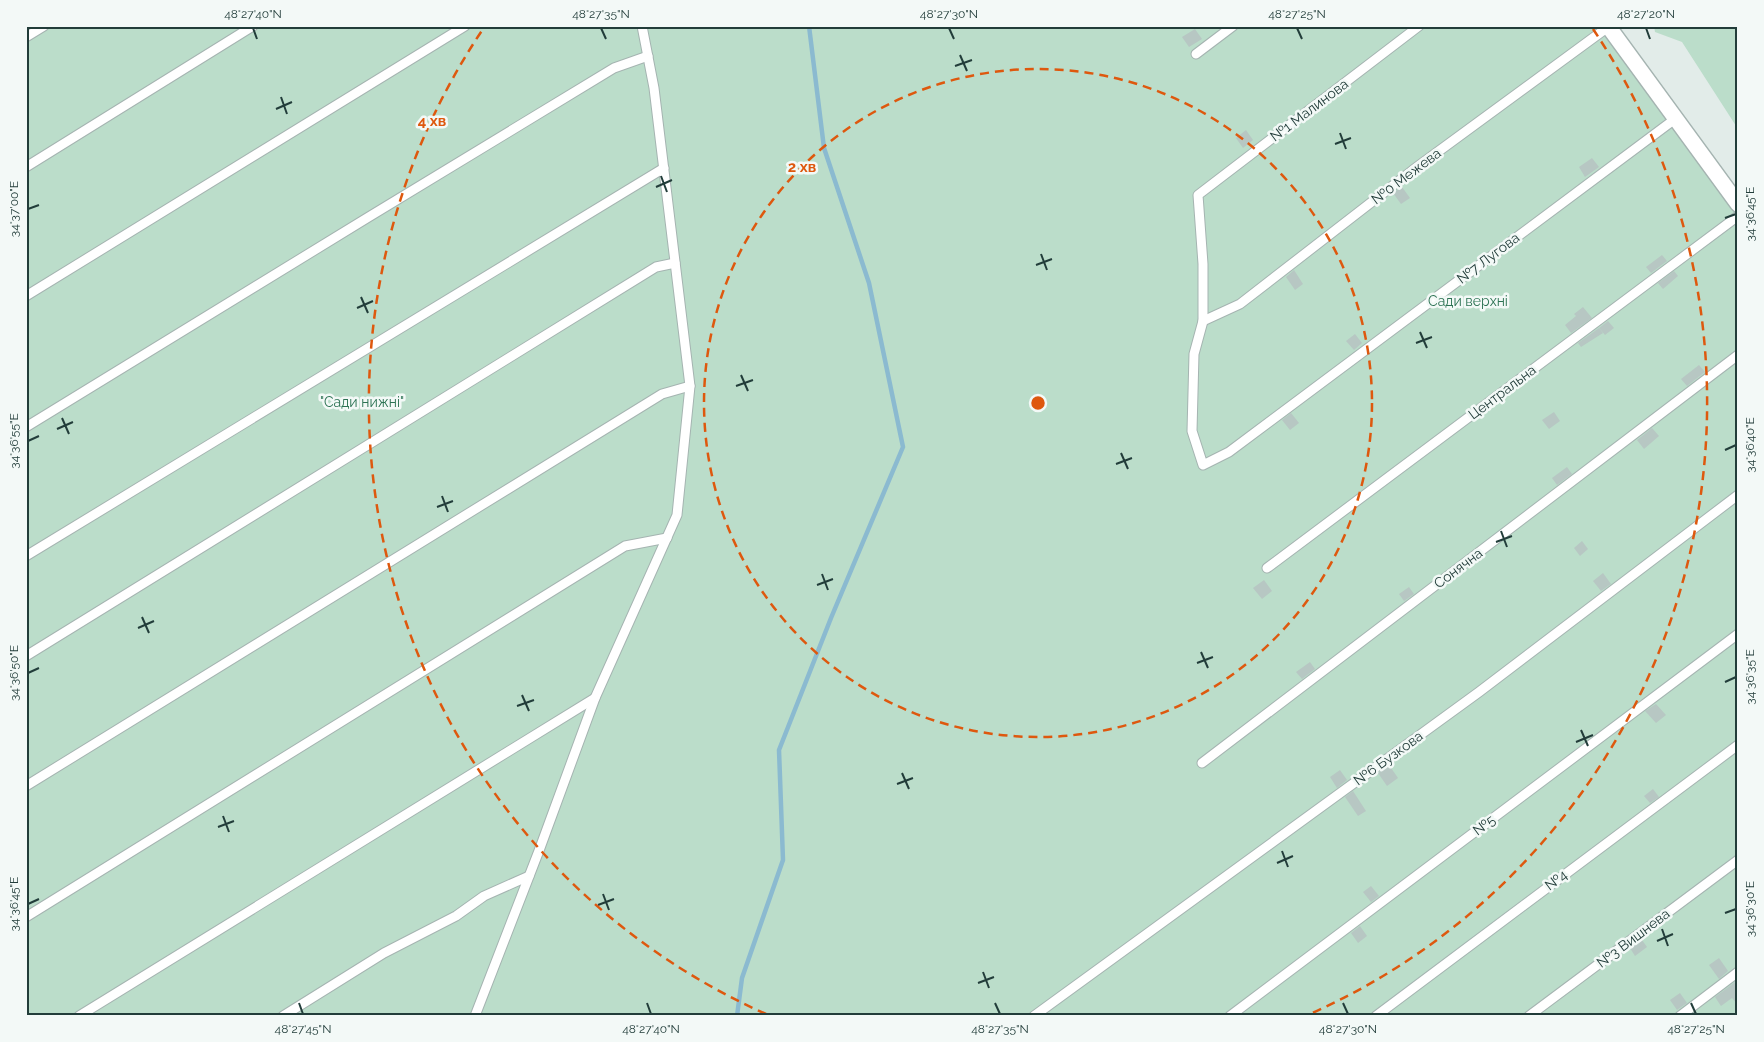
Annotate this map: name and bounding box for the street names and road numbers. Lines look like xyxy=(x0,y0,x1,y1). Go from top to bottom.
street label: №1 Малинова xyxy=(1267,76,1351,144)
street label: №0 Межева xyxy=(1368,145,1444,207)
street label: №7 Лугова xyxy=(1454,229,1522,287)
street label: Центральна xyxy=(1465,361,1539,423)
street label: Сонячна xyxy=(1431,545,1485,591)
street label: №6 Бузкова xyxy=(1350,728,1426,788)
street label: №5 xyxy=(1470,811,1499,838)
street label: №4 xyxy=(1542,866,1571,893)
street label: №3 Вишнева xyxy=(1593,905,1673,971)

